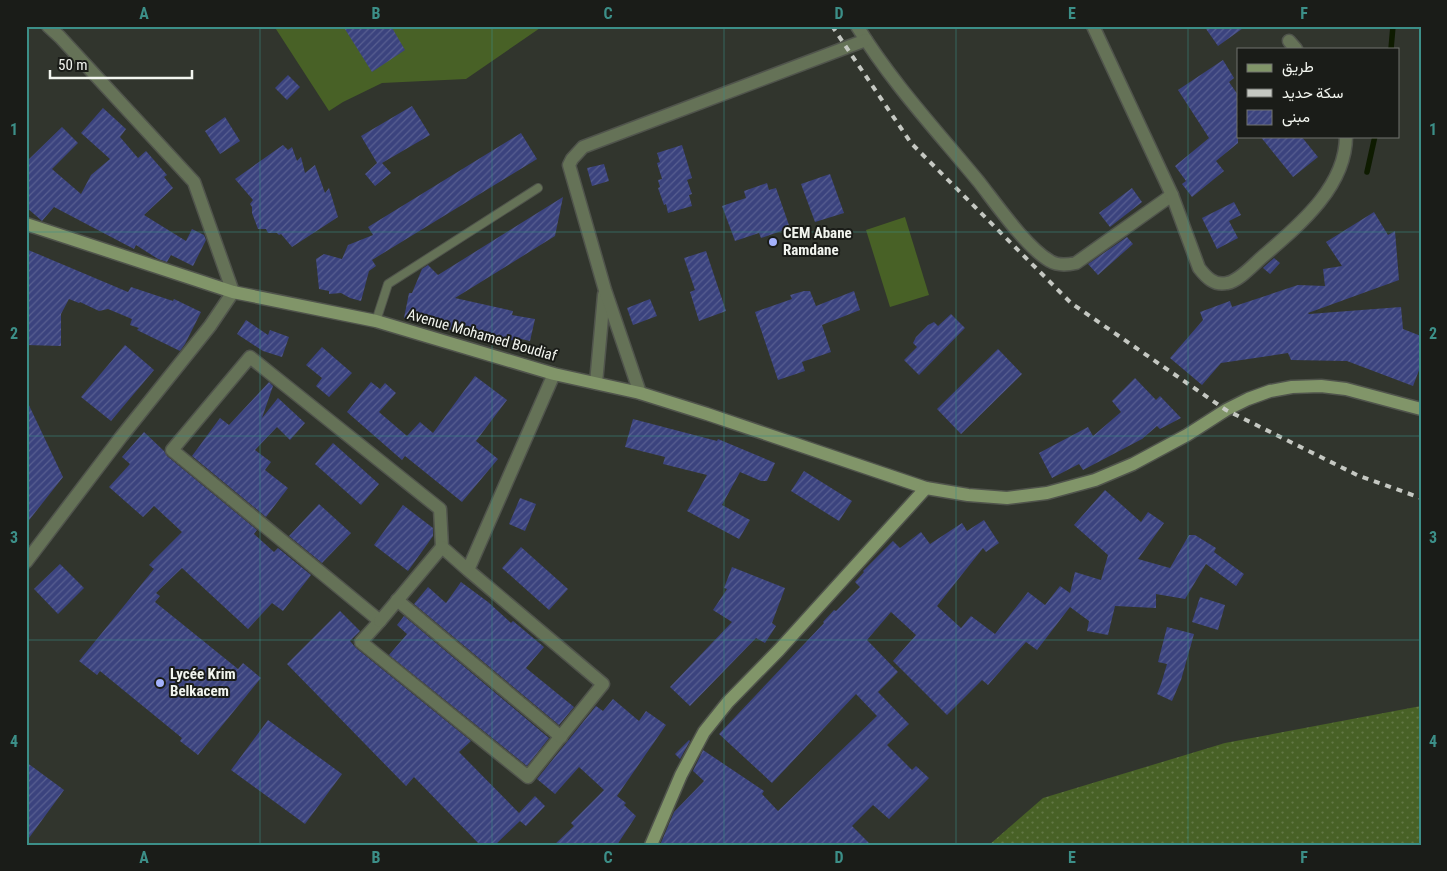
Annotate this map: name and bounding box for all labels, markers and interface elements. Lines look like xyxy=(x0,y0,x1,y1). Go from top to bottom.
text: A xyxy=(139,4,149,23)
text: B xyxy=(372,4,381,23)
text: C xyxy=(603,4,613,23)
text: D xyxy=(834,4,844,23)
text: E xyxy=(1068,4,1076,23)
text: F xyxy=(1300,4,1308,23)
scale bar xyxy=(50,48,192,80)
legend xyxy=(1237,48,1400,138)
text: 50 m xyxy=(58,56,88,74)
text: طريق xyxy=(1282,58,1314,77)
text: سكة حديد xyxy=(1282,84,1344,102)
text: مبنى xyxy=(1282,108,1310,127)
text: 1 xyxy=(10,120,18,139)
text: 1 xyxy=(1429,120,1437,139)
place label: CEM Abane Ramdane xyxy=(783,224,852,259)
marker: CEM Abane Ramdane xyxy=(767,236,779,248)
street label: Avenue Mohamed Boudiaf xyxy=(405,305,559,365)
text: 2 xyxy=(10,324,18,343)
text: 2 xyxy=(1429,324,1437,343)
text: 3 xyxy=(10,528,18,547)
text: 3 xyxy=(1429,528,1437,547)
place label: Lycée Krim Belkacem xyxy=(170,665,236,700)
marker: Lycée Krim Belkacem xyxy=(154,677,166,689)
text: 4 xyxy=(10,732,18,751)
text: 4 xyxy=(1429,732,1437,751)
text: A xyxy=(139,848,149,867)
text: B xyxy=(372,848,381,867)
text: C xyxy=(603,848,613,867)
text: D xyxy=(834,848,844,867)
text: E xyxy=(1068,848,1076,867)
text: F xyxy=(1300,848,1308,867)

